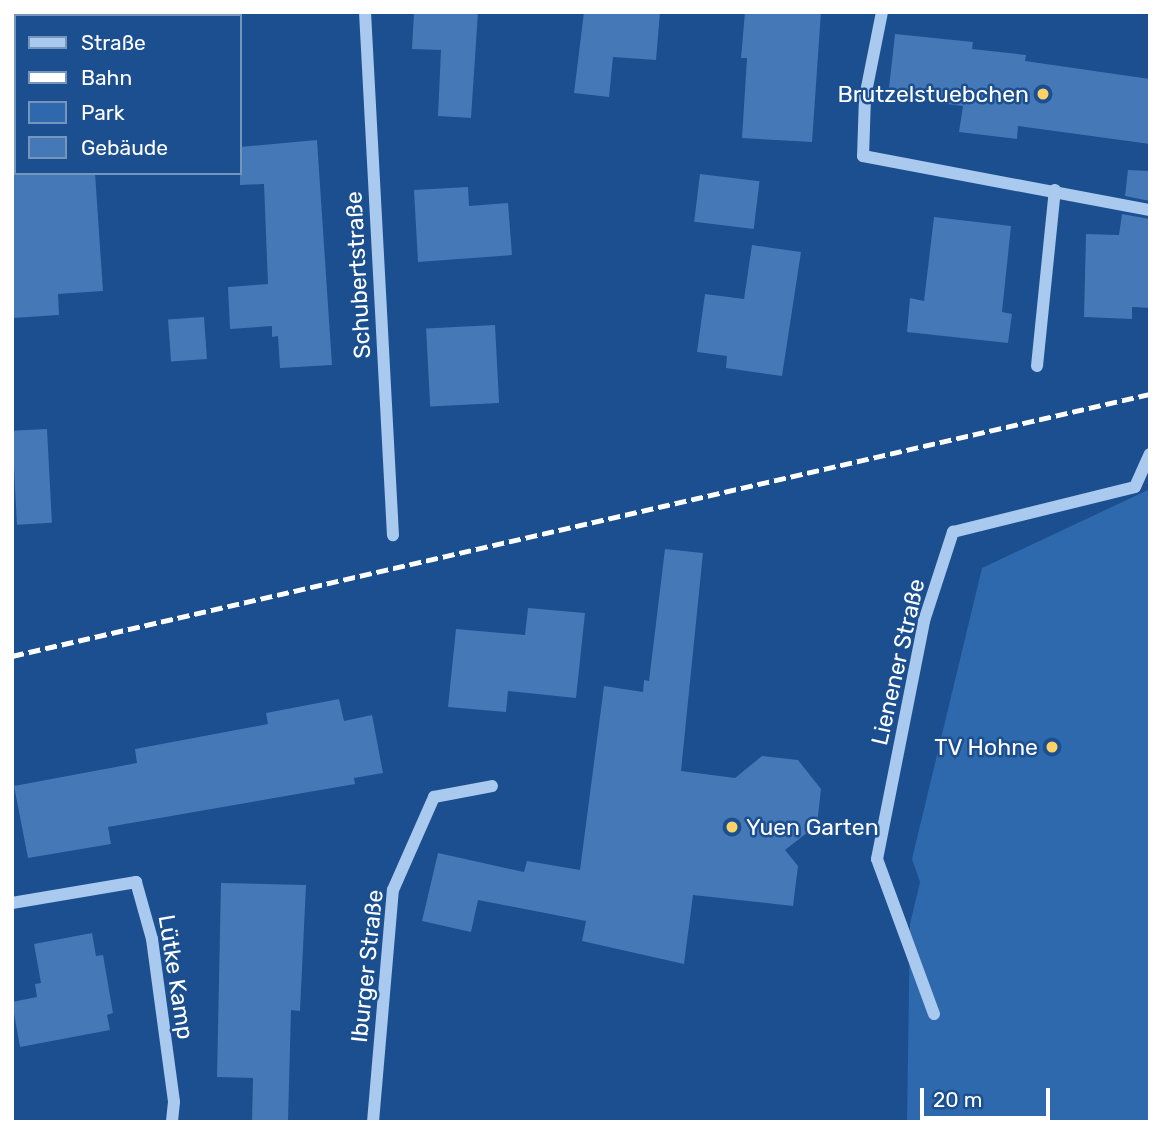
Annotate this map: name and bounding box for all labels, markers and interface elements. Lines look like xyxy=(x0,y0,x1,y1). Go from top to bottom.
legend xyxy=(14,14,242,175)
text: Straße xyxy=(81,30,146,55)
text: Bahn xyxy=(81,65,132,90)
place label: Brutzelstuebchen xyxy=(837,80,1029,108)
marker: Brutzelstuebchen xyxy=(1035,86,1051,102)
text: Park xyxy=(81,100,125,125)
text: Gebäude xyxy=(81,135,168,160)
street label: Schubertstraße xyxy=(340,191,376,359)
street label: Lienener Straße xyxy=(865,576,931,748)
place label: TV Hohne xyxy=(934,733,1038,761)
marker: TV Hohne xyxy=(1044,739,1060,755)
place label: Yuen Garten xyxy=(746,813,879,841)
marker: Yuen Garten xyxy=(724,819,740,835)
street label: Iburger Straße xyxy=(345,888,389,1044)
street label: Lütke Kamp xyxy=(153,913,199,1041)
scale bar xyxy=(924,1074,1054,1118)
text: 20 m xyxy=(933,1087,982,1112)

